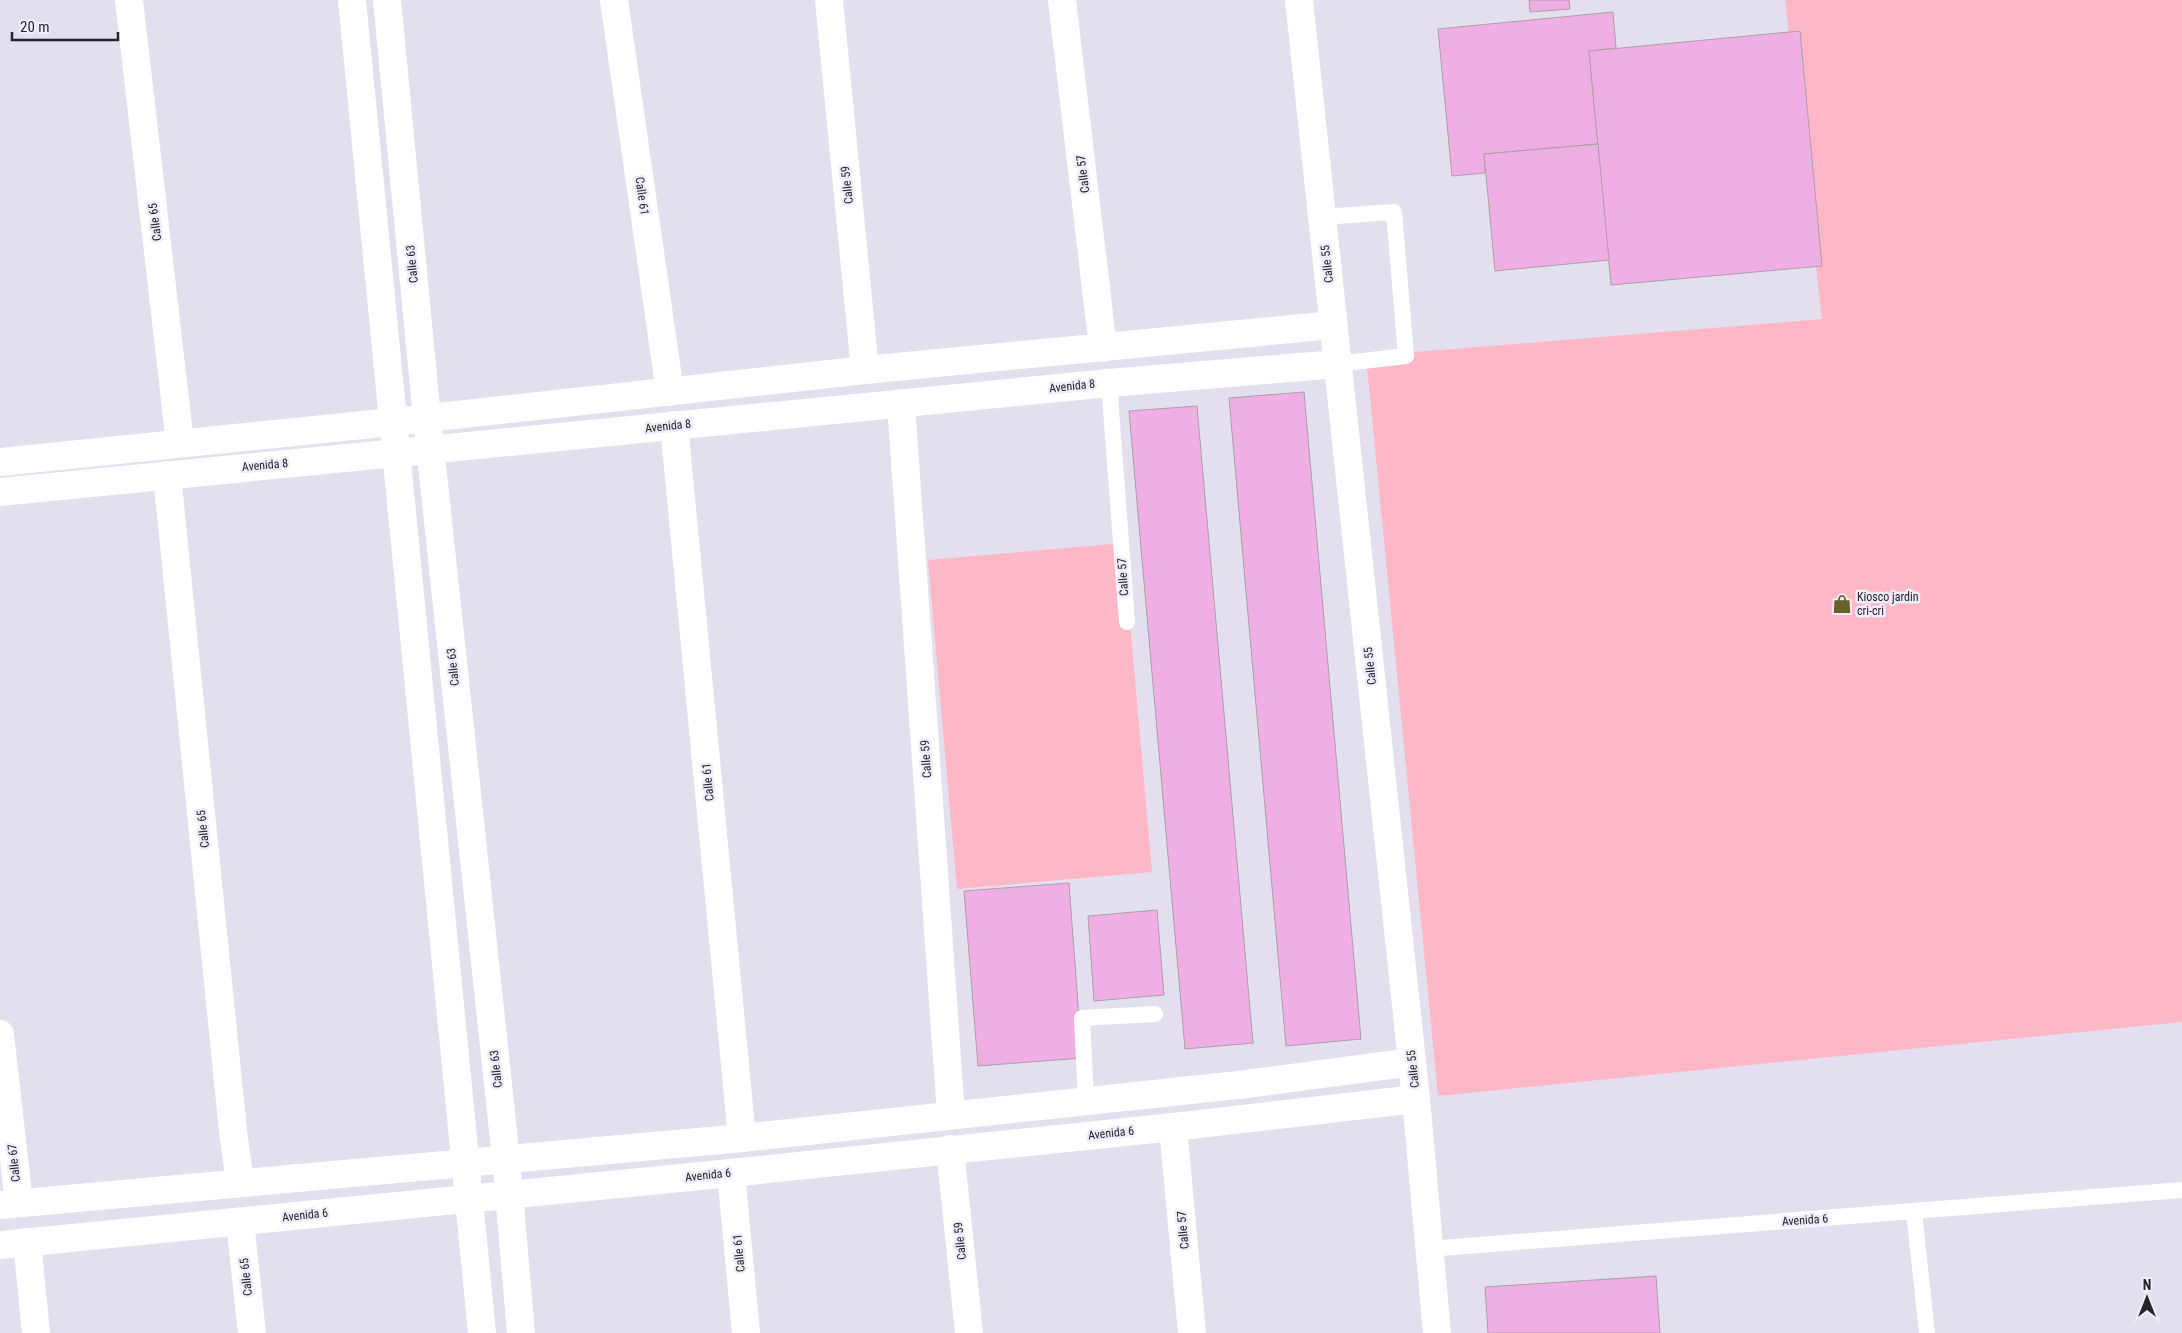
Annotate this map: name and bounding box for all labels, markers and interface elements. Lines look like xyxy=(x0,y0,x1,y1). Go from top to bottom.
scale bar xyxy=(12,10,119,42)
text: 20 m xyxy=(20,18,50,36)
street label: Calle 57 xyxy=(1074,154,1092,194)
street label: Calle 59 xyxy=(838,165,856,205)
street label: Calle 61 xyxy=(632,176,652,216)
street label: Calle 65 xyxy=(146,202,164,242)
street label: Calle 63 xyxy=(403,244,421,284)
street label: Calle 55 xyxy=(1318,244,1336,284)
street label: Avenida 8 xyxy=(1048,377,1096,395)
street label: Avenida 8 xyxy=(644,417,692,435)
street label: Avenida 8 xyxy=(241,456,289,474)
street label: Calle 57 xyxy=(1115,557,1131,597)
place label: Kiosco jardin cri-cri xyxy=(1857,590,1919,618)
shop icon: Kiosco jardin cri-cri xyxy=(1831,593,1853,615)
street label: Calle 55 xyxy=(1361,646,1379,686)
street label: Calle 63 xyxy=(444,647,462,687)
street label: Calle 59 xyxy=(918,739,934,779)
street label: Calle 61 xyxy=(699,762,717,802)
street label: Calle 65 xyxy=(194,809,212,849)
street label: Calle 63 xyxy=(487,1049,505,1089)
street label: Calle 55 xyxy=(1404,1049,1422,1089)
street label: Avenida 6 xyxy=(1087,1124,1135,1142)
street label: Calle 67 xyxy=(5,1143,23,1183)
street label: Avenida 6 xyxy=(684,1166,732,1184)
street label: Avenida 6 xyxy=(281,1206,329,1224)
street label: Calle 57 xyxy=(1174,1210,1192,1250)
street label: Avenida 6 xyxy=(1781,1211,1829,1229)
street label: Calle 59 xyxy=(951,1221,969,1261)
street label: Calle 61 xyxy=(730,1233,748,1273)
street label: Calle 65 xyxy=(237,1257,255,1297)
north arrow xyxy=(2122,1273,2172,1323)
text: N xyxy=(2143,1277,2151,1293)

